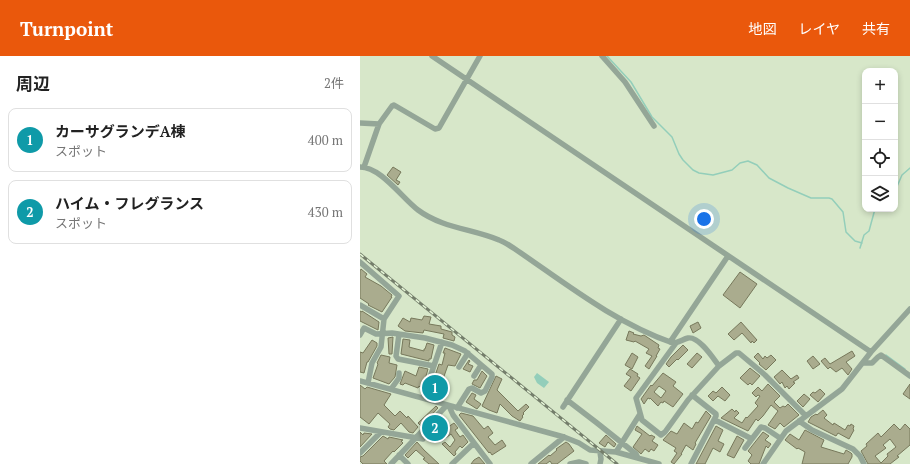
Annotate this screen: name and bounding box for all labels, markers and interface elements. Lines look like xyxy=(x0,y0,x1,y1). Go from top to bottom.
text: Turnpoint xyxy=(20,16,113,41)
text: 地図 xyxy=(748,19,776,38)
text: レイヤ xyxy=(798,19,840,38)
text: 共有 xyxy=(862,19,890,38)
map controls xyxy=(862,68,898,212)
button: + xyxy=(862,68,898,104)
text: 周辺 xyxy=(16,72,50,95)
text: 2件 xyxy=(324,74,344,92)
button: − xyxy=(862,104,898,140)
text: カーサグランデA棟 xyxy=(55,121,186,141)
text: 1 xyxy=(26,131,34,149)
text: 400 m xyxy=(308,131,343,149)
button: locate xyxy=(862,140,898,176)
text: スポット xyxy=(55,142,107,160)
button: layers xyxy=(862,176,898,212)
text: ハイム・フレグランス xyxy=(55,193,204,213)
text: 2 xyxy=(26,203,34,221)
text: 430 m xyxy=(308,203,343,221)
your location xyxy=(694,209,714,229)
text: スポット xyxy=(55,214,107,232)
pin: 1 xyxy=(422,373,448,403)
pin: 2 xyxy=(422,413,448,443)

